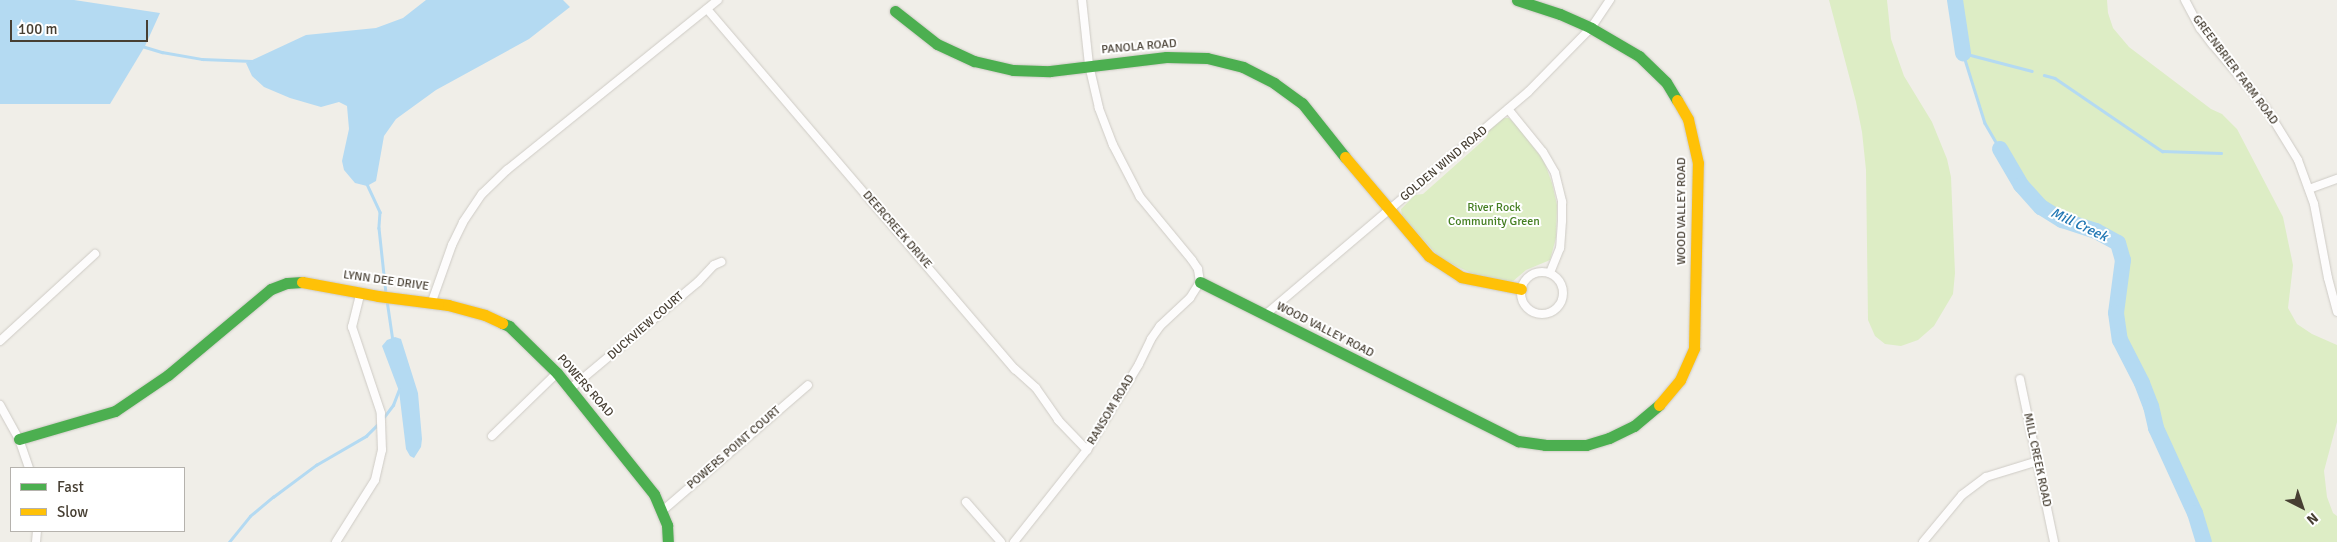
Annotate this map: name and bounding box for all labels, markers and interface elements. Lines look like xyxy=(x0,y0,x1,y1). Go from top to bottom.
scale bar xyxy=(12,10,150,42)
street label: GREENBRIER FARM ROAD xyxy=(2189,12,2281,128)
text: 100 m xyxy=(18,20,58,38)
street label: PANOLA ROAD xyxy=(1101,37,1177,57)
street label: GOLDEN WIND ROAD xyxy=(1398,123,1490,205)
street label: WOOD VALLEY ROAD xyxy=(1675,157,1689,265)
street label: DEERCREEK DRIVE xyxy=(859,188,935,272)
park label: River Rock Community Green xyxy=(1448,201,1540,229)
water label: Mill Creek xyxy=(2048,205,2110,245)
street label: LYNN DEE DRIVE xyxy=(342,268,430,294)
street label: DUCKVIEW COURT xyxy=(605,289,687,363)
street label: WOOD VALLEY ROAD xyxy=(1274,299,1376,361)
street label: POWERS ROAD xyxy=(554,352,616,420)
street label: RANSOM ROAD xyxy=(1084,372,1138,448)
street label: POWERS POINT COURT xyxy=(684,403,784,493)
street label: MILL CREEK ROAD xyxy=(2020,412,2054,508)
legend xyxy=(10,467,185,532)
text: Fast xyxy=(57,478,84,496)
north arrow xyxy=(2277,482,2327,532)
text: Slow xyxy=(57,503,88,521)
text: N xyxy=(2303,509,2321,528)

